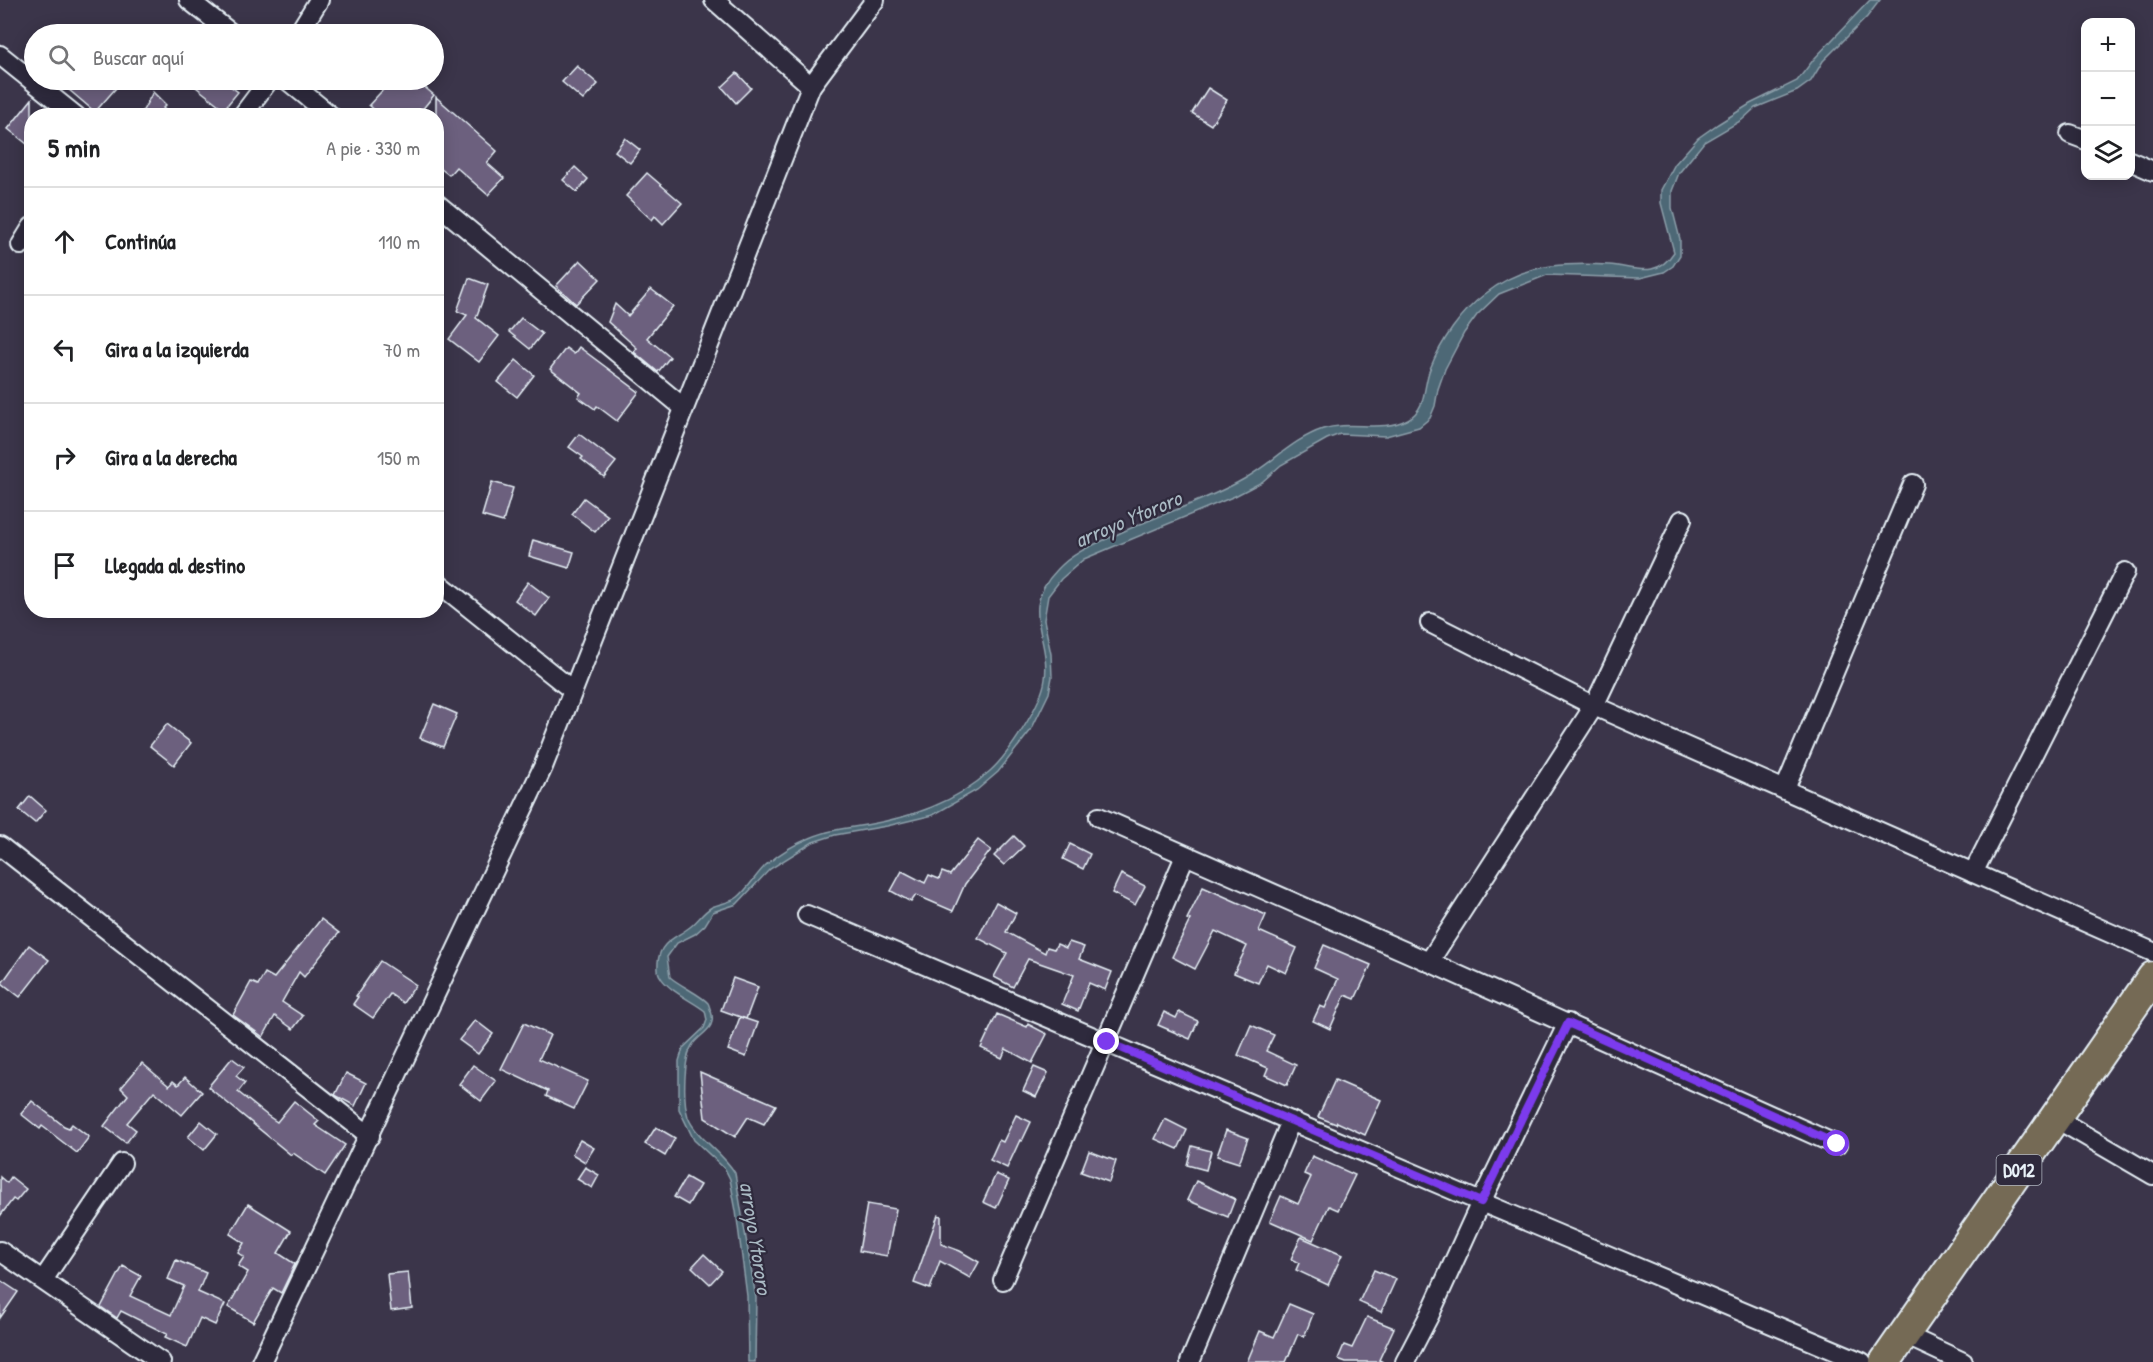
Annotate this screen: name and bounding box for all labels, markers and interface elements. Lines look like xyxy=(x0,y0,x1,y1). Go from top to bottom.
map controls xyxy=(2081,18,2135,180)
button: + xyxy=(2081,18,2135,72)
search box xyxy=(24,24,444,90)
icon: search xyxy=(45,41,78,74)
text: Buscar aquí xyxy=(93,42,185,72)
button: − xyxy=(2081,72,2135,126)
button: layers xyxy=(2081,126,2135,180)
text: 5 min xyxy=(48,130,100,165)
text: A pie · 330 m xyxy=(326,134,420,161)
icon: ahead xyxy=(48,225,81,258)
text: Continúa xyxy=(105,226,176,256)
text: 110 m xyxy=(378,228,420,255)
icon: left xyxy=(48,333,81,366)
text: Gira a la izquierda xyxy=(105,334,249,364)
text: 70 m xyxy=(383,336,420,363)
icon: right xyxy=(48,441,81,474)
text: Gira a la derecha xyxy=(105,442,237,472)
text: 150 m xyxy=(377,444,420,471)
water label: arroyo Ytororo xyxy=(1070,483,1187,554)
icon: arrive xyxy=(48,549,81,582)
text: Llegada al destino xyxy=(105,550,245,580)
route end xyxy=(1093,1028,1119,1054)
route start xyxy=(1823,1130,1849,1156)
road number: D012 xyxy=(1996,1155,2042,1185)
water label: arroyo Ytororo xyxy=(733,1180,779,1298)

